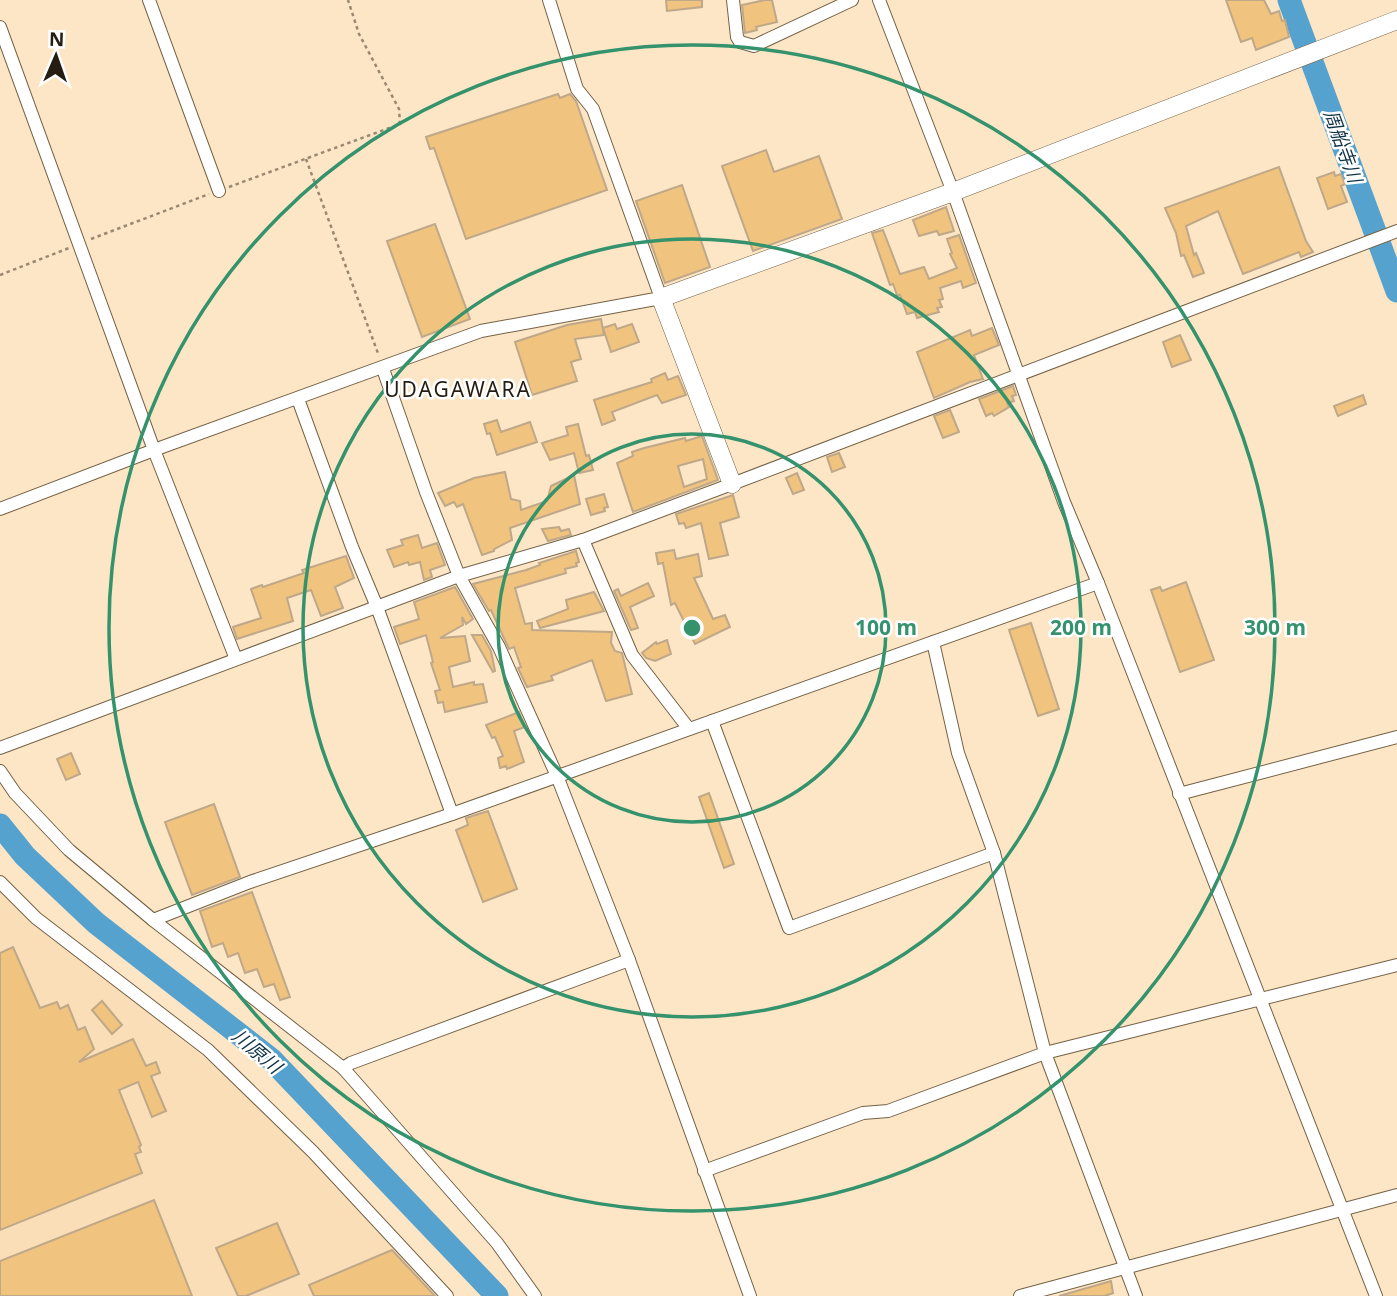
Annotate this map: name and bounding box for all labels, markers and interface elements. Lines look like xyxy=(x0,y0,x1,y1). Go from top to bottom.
north arrow xyxy=(21,21,91,91)
text: N xyxy=(48,26,65,52)
water label: 周船寺川 xyxy=(1318,106,1369,188)
district label: UDAGAWARA xyxy=(384,375,532,403)
text: 100 m xyxy=(855,613,917,641)
text: 200 m xyxy=(1050,613,1112,641)
text: 300 m xyxy=(1244,613,1306,641)
centre of rings xyxy=(680,616,704,640)
water label: 川原川 xyxy=(227,1023,289,1081)

